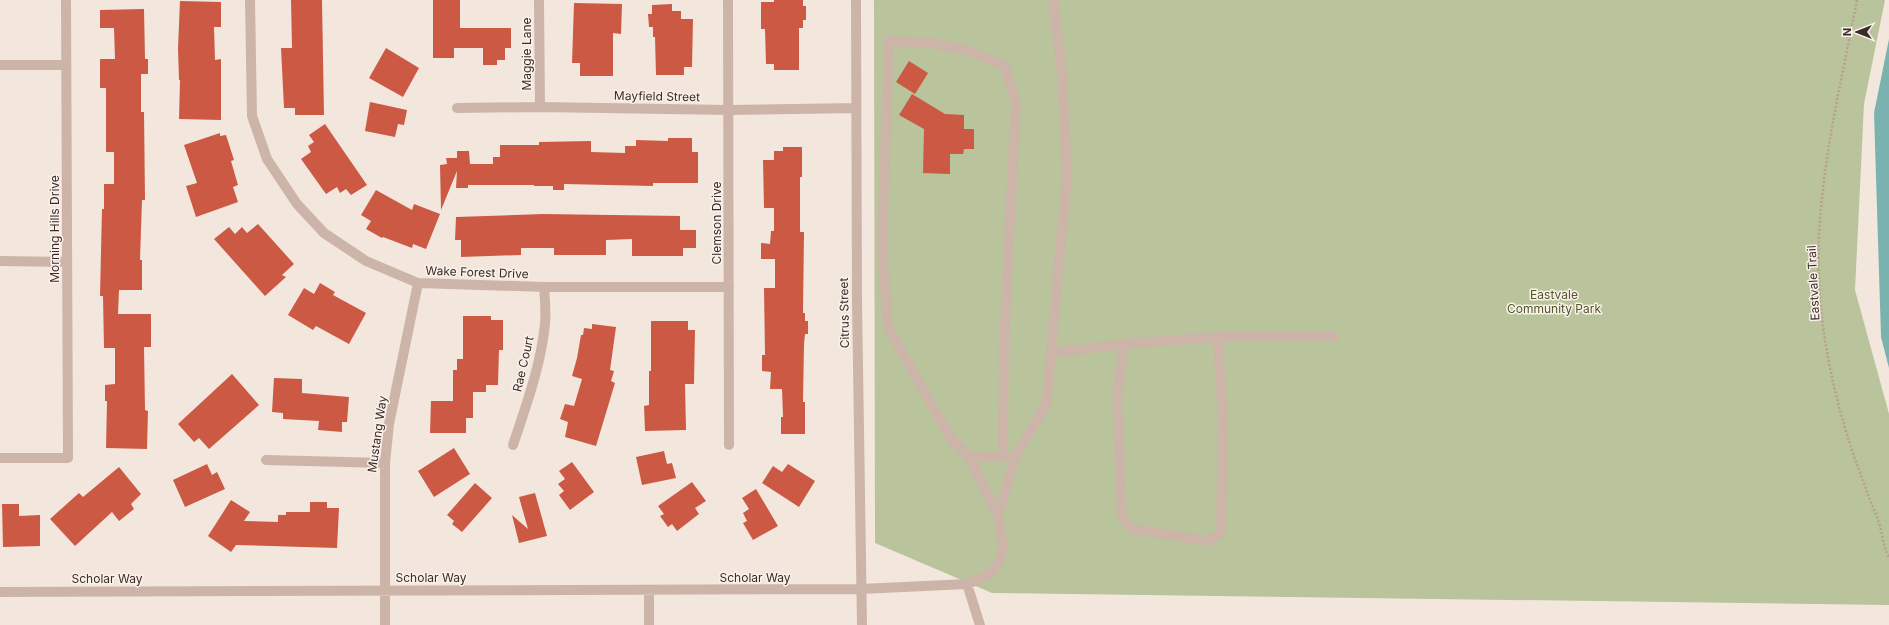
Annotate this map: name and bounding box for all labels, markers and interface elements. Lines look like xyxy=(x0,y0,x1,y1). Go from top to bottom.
north arrow xyxy=(1837,12,1877,52)
street label: Maggie Lane xyxy=(519,17,534,91)
text: N xyxy=(1840,28,1854,36)
street label: Mayfield Street xyxy=(614,88,700,104)
street label: Morning Hills Drive xyxy=(47,175,62,283)
street label: Clemson Drive xyxy=(709,182,724,264)
street label: Eastvale Trail xyxy=(1804,245,1822,321)
street label: Wake Forest Drive xyxy=(425,263,529,281)
street label: Citrus Street xyxy=(836,277,852,349)
park label: Eastvale Community Park xyxy=(1507,287,1601,316)
street label: Rae Court xyxy=(509,335,537,393)
street label: Mustang Way xyxy=(364,394,390,473)
street label: Scholar Way xyxy=(396,570,467,585)
street label: Scholar Way xyxy=(720,570,791,585)
street label: Scholar Way xyxy=(72,571,143,586)

